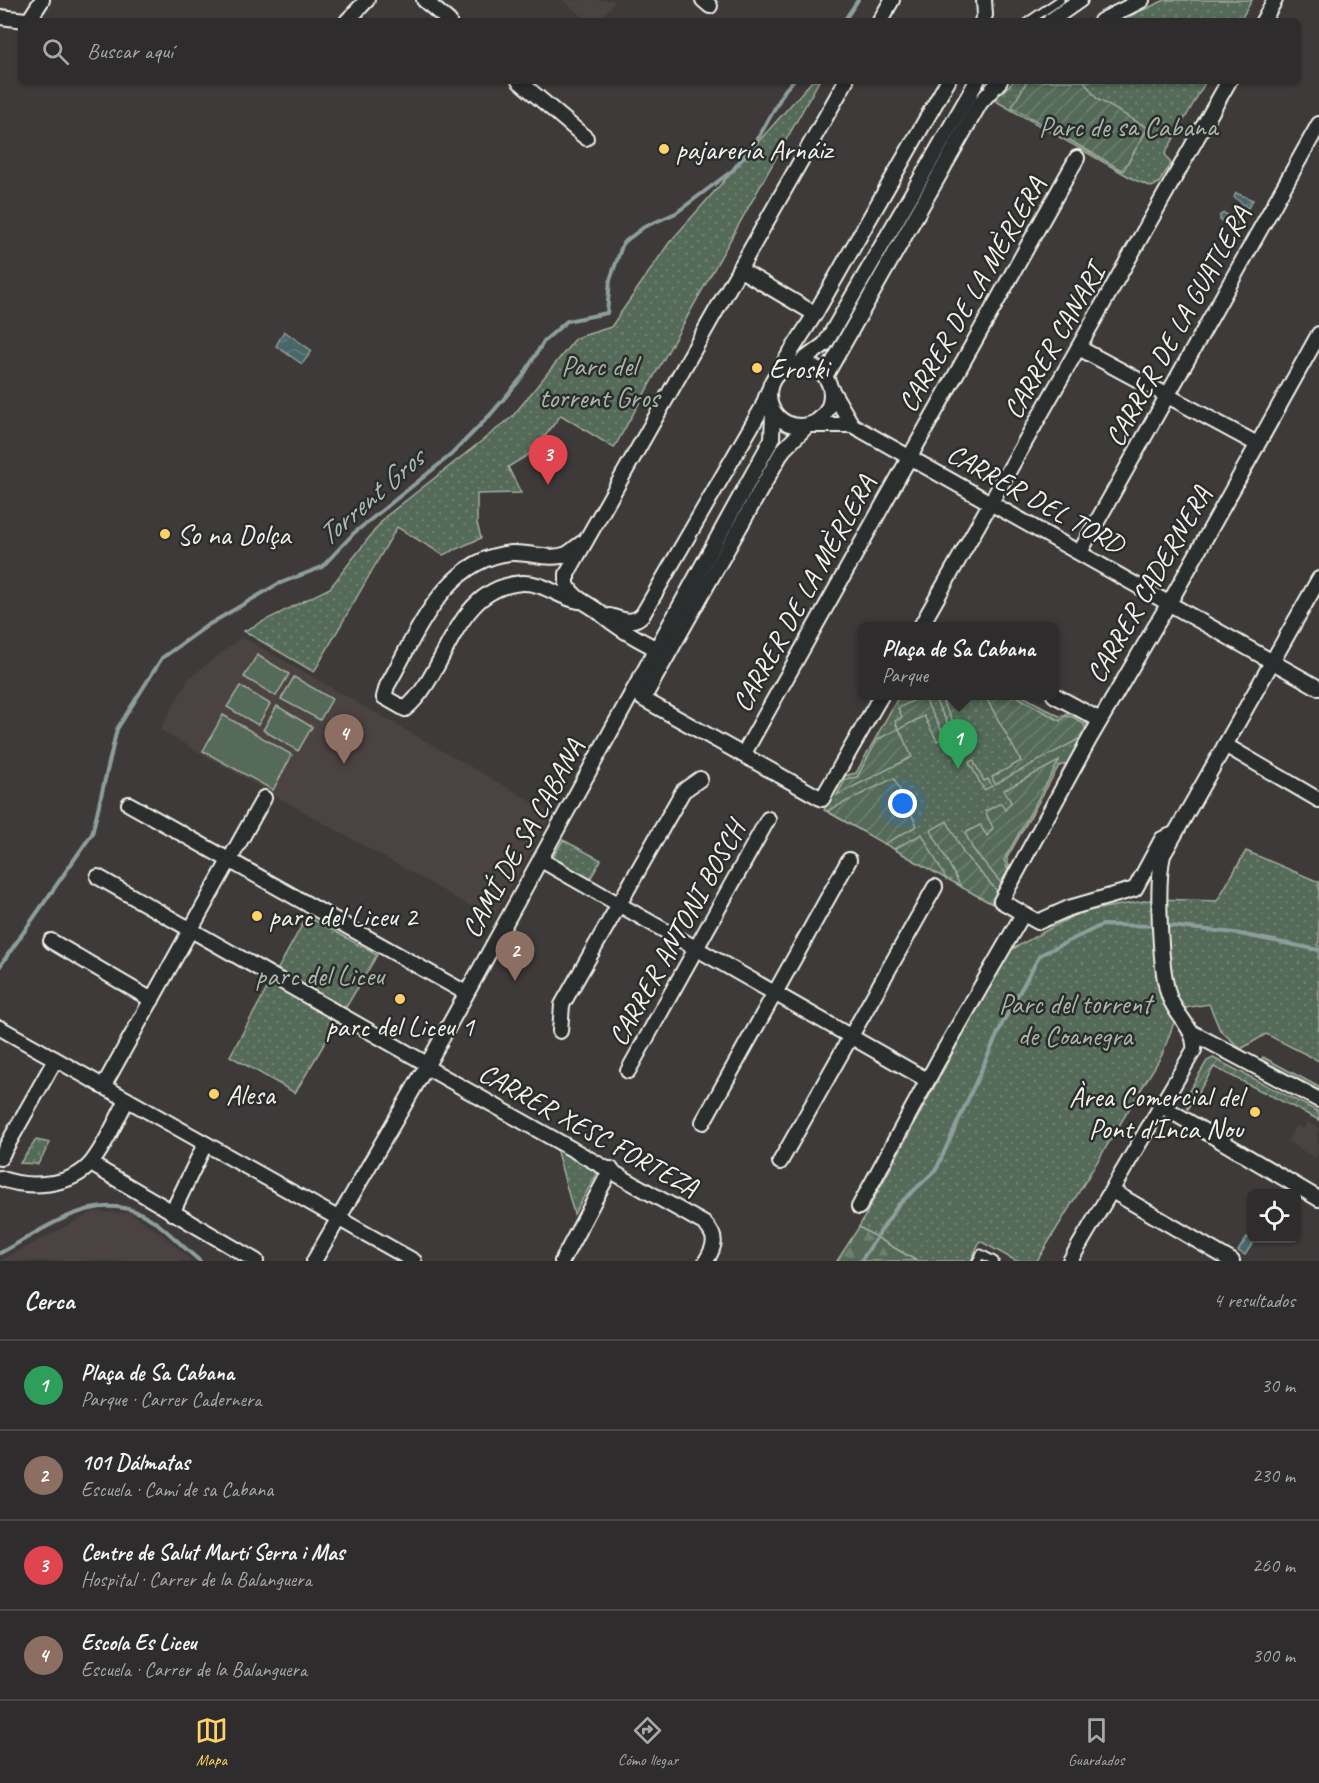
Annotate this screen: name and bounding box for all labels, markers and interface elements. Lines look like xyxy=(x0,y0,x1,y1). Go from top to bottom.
search box xyxy=(18,18,1301,84)
icon: search xyxy=(39,35,72,68)
text: Buscar aquí xyxy=(87,37,173,65)
park label: Parc de sa Cabana xyxy=(1039,109,1220,144)
place label: pajarería Arnáiz xyxy=(676,132,835,167)
marker: pajarería Arnáiz xyxy=(657,142,671,156)
street label: CARRER DE LA MÈRLERA xyxy=(890,170,1053,418)
street label: CARRER DE LA GUATLERA xyxy=(1097,199,1258,452)
street label: CARRER CANARI xyxy=(995,253,1115,425)
park label: Parc del torrent Gros xyxy=(539,348,662,415)
place label: Eroski xyxy=(769,351,833,386)
marker: Eroski xyxy=(750,361,764,375)
street label: CARRER DEL TORD xyxy=(941,435,1133,563)
pin: 3 xyxy=(528,436,568,485)
water label: Torrent Gros xyxy=(309,437,435,554)
street label: CARRER DE LA MÈRLERA xyxy=(724,468,884,718)
street label: CARRER CADERNERA xyxy=(1078,479,1219,689)
place label: So na Dolça xyxy=(177,517,292,552)
marker: So na Dolça xyxy=(158,527,172,541)
popup xyxy=(858,622,1059,700)
text: Plaça de Sa Cabana xyxy=(882,635,1035,663)
text: Parque xyxy=(882,663,928,688)
pin: 4 xyxy=(324,714,364,764)
pin: 1 xyxy=(938,720,978,769)
street label: CAMÍ DE SA CABANA xyxy=(453,732,592,944)
your location xyxy=(888,789,917,818)
street label: CARRER ANTONI BOSCH xyxy=(600,811,755,1052)
place label: parc del Liceu 2 xyxy=(269,899,420,934)
marker: parc del Liceu 2 xyxy=(250,909,264,923)
pin: 2 xyxy=(496,932,534,981)
park label: parc del Liceu xyxy=(256,958,386,993)
park label: Parc del torrent de Coanegra xyxy=(999,986,1155,1053)
marker: parc del Liceu 1 xyxy=(393,992,407,1006)
place label: parc del Liceu 1 xyxy=(326,1009,475,1044)
street label: CARRER XESC FORTEZA xyxy=(473,1055,706,1205)
place label: Alesa xyxy=(226,1077,276,1112)
place label: Àrea Comercial del Pont d'Inca Nou xyxy=(1069,1079,1248,1146)
marker: Alesa xyxy=(207,1087,221,1101)
marker: Àrea Comercial del Pont d'Inca Nou xyxy=(1248,1105,1262,1119)
map controls xyxy=(1247,1189,1301,1243)
button: locate xyxy=(1247,1189,1301,1243)
text: Cerca xyxy=(24,1284,74,1317)
text: 4 resultados xyxy=(1213,1288,1295,1313)
text: Plaça de Sa Cabana xyxy=(81,1359,234,1387)
text: 1 xyxy=(39,1373,48,1398)
text: 30 m xyxy=(1261,1373,1295,1398)
text: Parque · Carrer Cadernera xyxy=(81,1387,262,1412)
text: 101 Dálmatas xyxy=(81,1449,190,1477)
text: 2 xyxy=(39,1463,48,1488)
text: 230 m xyxy=(1252,1463,1295,1488)
text: Escuela · Camí de sa Cabana xyxy=(81,1477,273,1502)
text: Centre de Salut Martí Serra i Mas xyxy=(81,1539,345,1567)
text: 3 xyxy=(39,1553,48,1578)
text: 260 m xyxy=(1252,1553,1295,1578)
text: Hospital · Carrer de la Balanguera xyxy=(81,1567,312,1592)
text: Escola Es Liceu xyxy=(81,1629,196,1657)
text: 4 xyxy=(39,1643,48,1668)
text: 300 m xyxy=(1252,1643,1295,1668)
text: Escuela · Carrer de la Balanguera xyxy=(81,1657,307,1682)
tab: Mapa xyxy=(195,1714,228,1770)
tab: Cómo llegar xyxy=(618,1714,678,1770)
tab: Guardados xyxy=(1068,1714,1124,1770)

